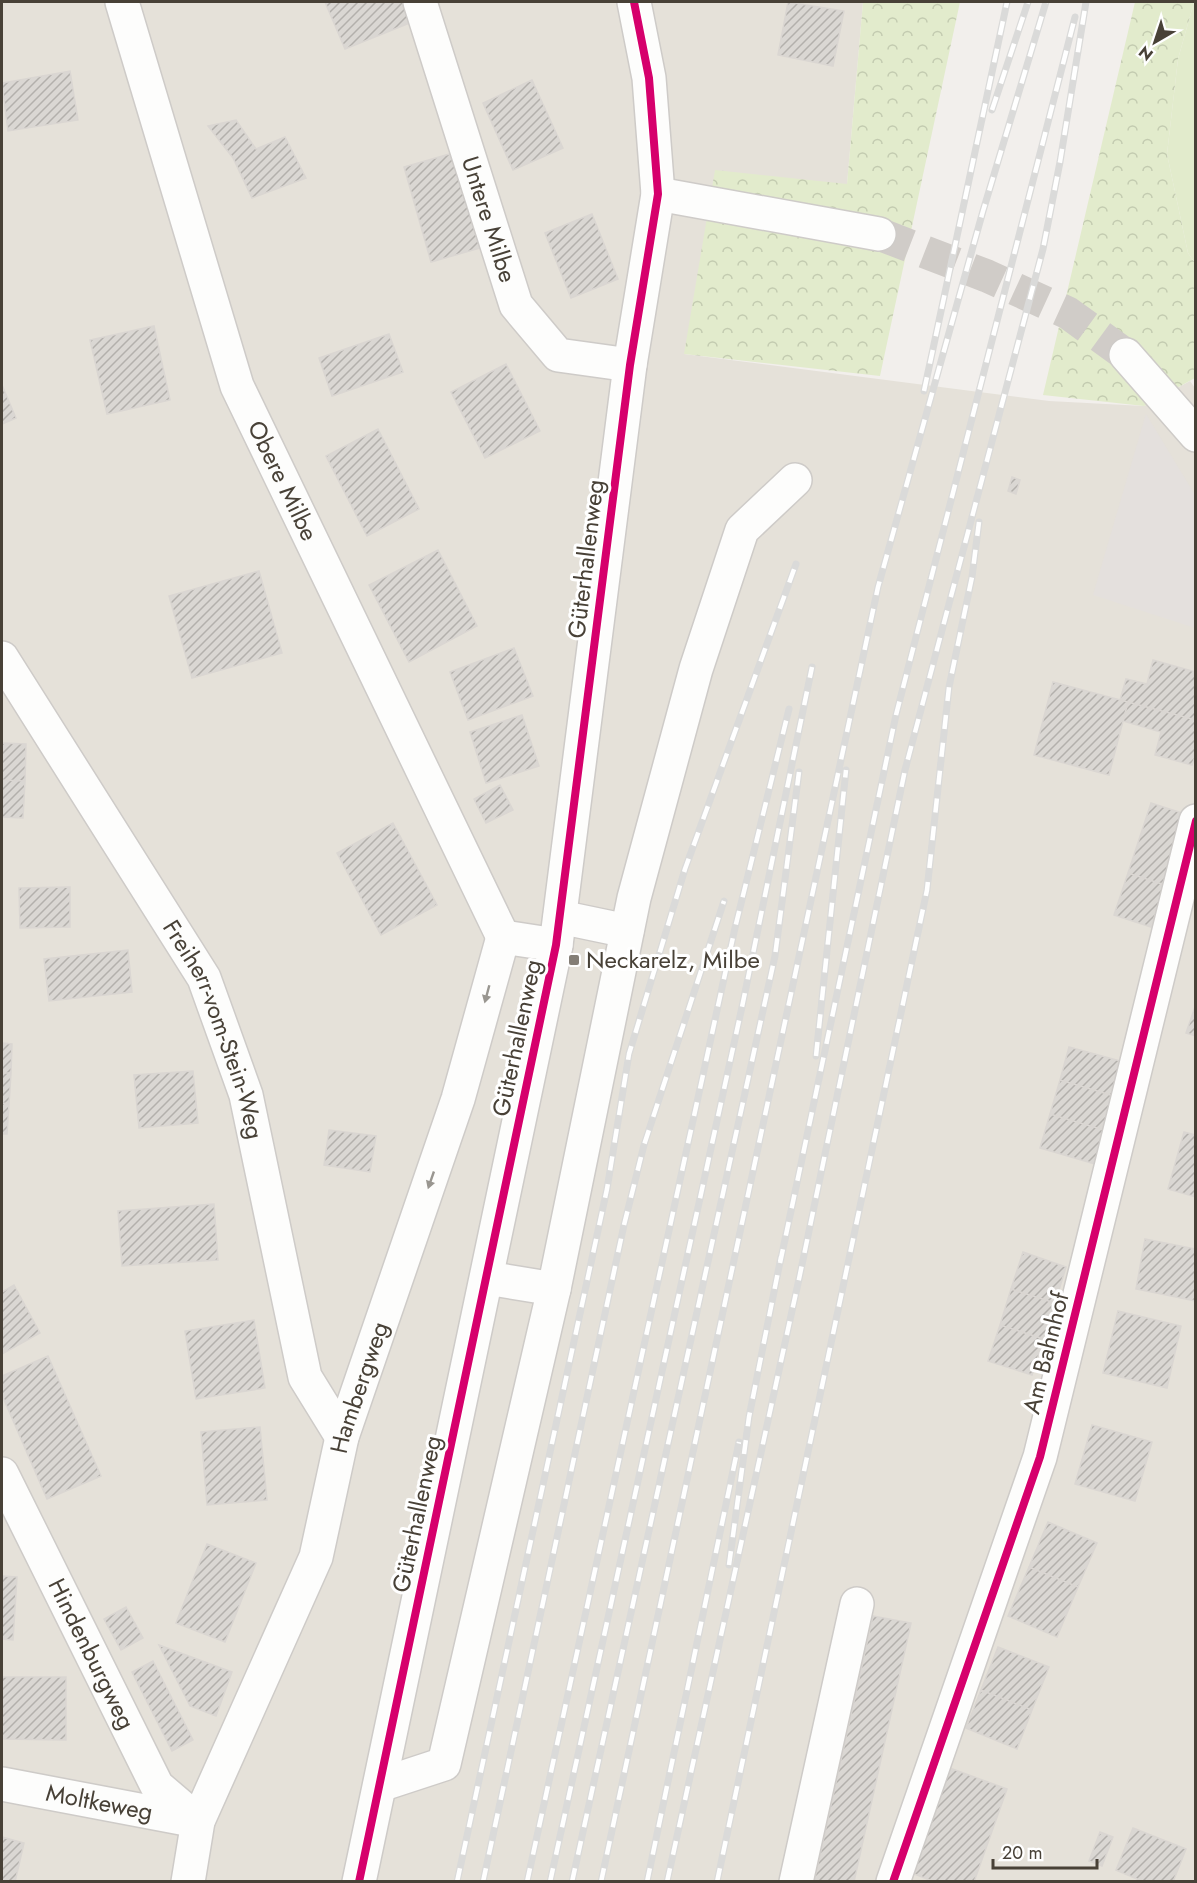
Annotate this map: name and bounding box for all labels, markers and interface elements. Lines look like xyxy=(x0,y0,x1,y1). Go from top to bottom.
north arrow xyxy=(1125,12,1185,72)
text: N xyxy=(1134,40,1158,66)
street label: Untere Milbe xyxy=(453,152,526,287)
street label: Obere Milbe xyxy=(239,414,327,547)
street label: Güterhallenweg xyxy=(558,478,613,640)
street label: Freiherr-vom-Stein-Weg xyxy=(155,913,273,1142)
place label: Neckarelz, Milbe xyxy=(586,942,760,977)
marker: Neckarelz, Milbe xyxy=(567,953,581,967)
street label: Güterhallenweg xyxy=(483,956,550,1120)
one-way arrow xyxy=(482,985,492,1003)
one-way arrow xyxy=(425,1171,435,1189)
street label: Am Bahnhof xyxy=(1013,1287,1078,1417)
street label: Hambergweg xyxy=(321,1317,397,1457)
street label: Güterhallenweg xyxy=(383,1432,450,1596)
street label: Hindenburgweg xyxy=(40,1572,144,1735)
street label: Moltkeweg xyxy=(43,1775,156,1829)
scale bar xyxy=(993,1832,1096,1870)
text: 20 m xyxy=(1002,1840,1042,1866)

